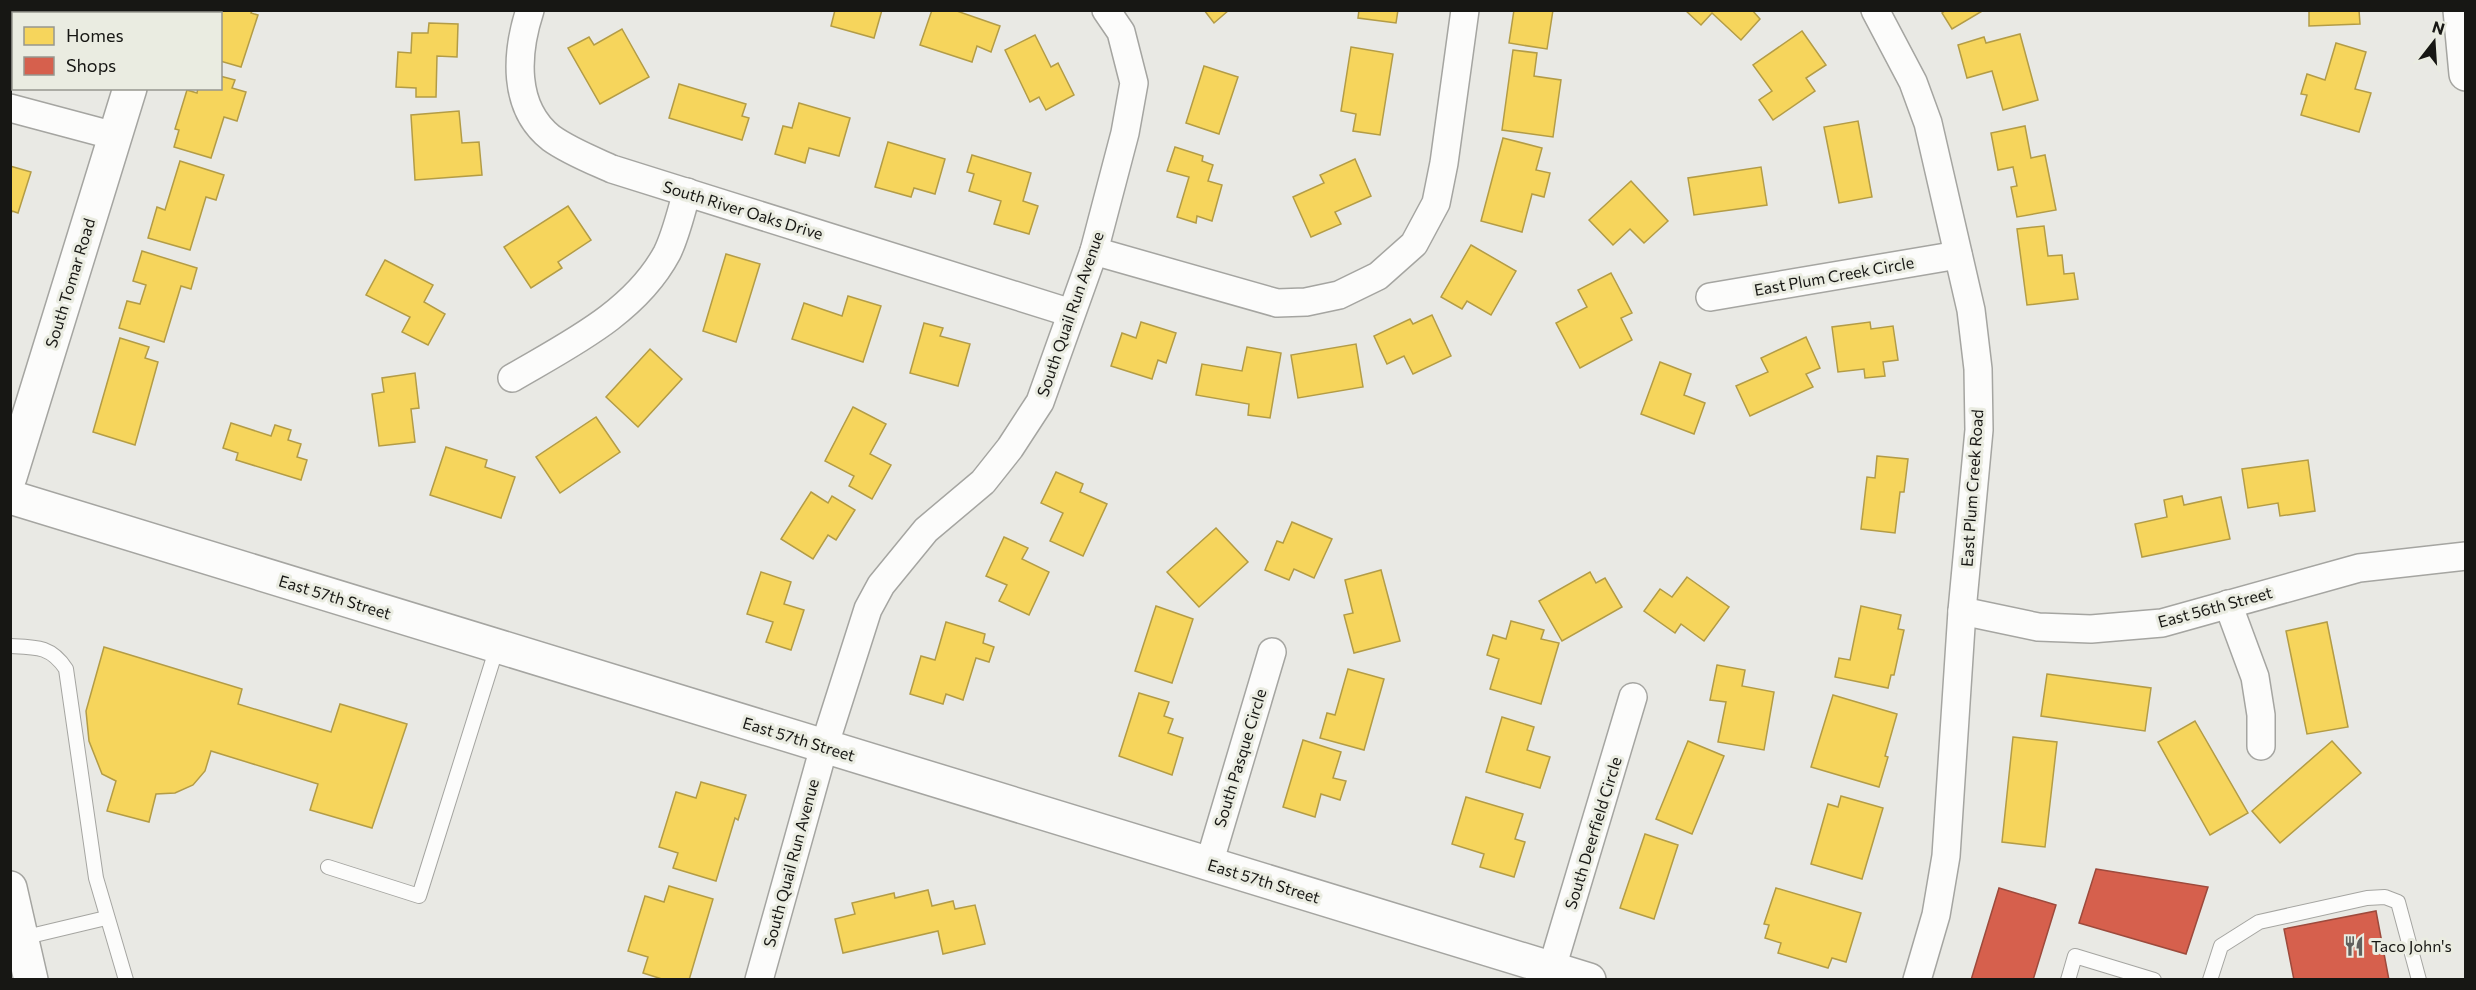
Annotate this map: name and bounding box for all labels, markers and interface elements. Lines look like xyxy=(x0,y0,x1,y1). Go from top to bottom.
legend xyxy=(12,12,222,90)
north arrow xyxy=(2404,12,2464,72)
text: N xyxy=(2430,16,2447,38)
text: Homes xyxy=(66,24,124,46)
text: Shops xyxy=(66,54,116,76)
street label: South River Oaks Drive xyxy=(661,176,826,243)
street label: South Tomar Road xyxy=(41,216,98,350)
street label: South Quail Run Avenue xyxy=(1032,229,1107,399)
street label: East Plum Creek Circle xyxy=(1752,252,1915,299)
street label: East Plum Creek Road xyxy=(1957,409,1986,567)
street label: East 57th Street xyxy=(277,570,394,623)
street label: East 56th Street xyxy=(2156,582,2275,631)
street label: South Pasque Circle xyxy=(1209,686,1270,829)
street label: East 57th Street xyxy=(741,712,858,765)
street label: South Deerfield Circle xyxy=(1560,754,1625,911)
street label: South Quail Run Avenue xyxy=(759,777,822,949)
street label: East 57th Street xyxy=(1206,854,1323,907)
restaurant icon: Taco John's xyxy=(2342,934,2366,958)
place label: Taco John's xyxy=(2371,936,2452,955)

